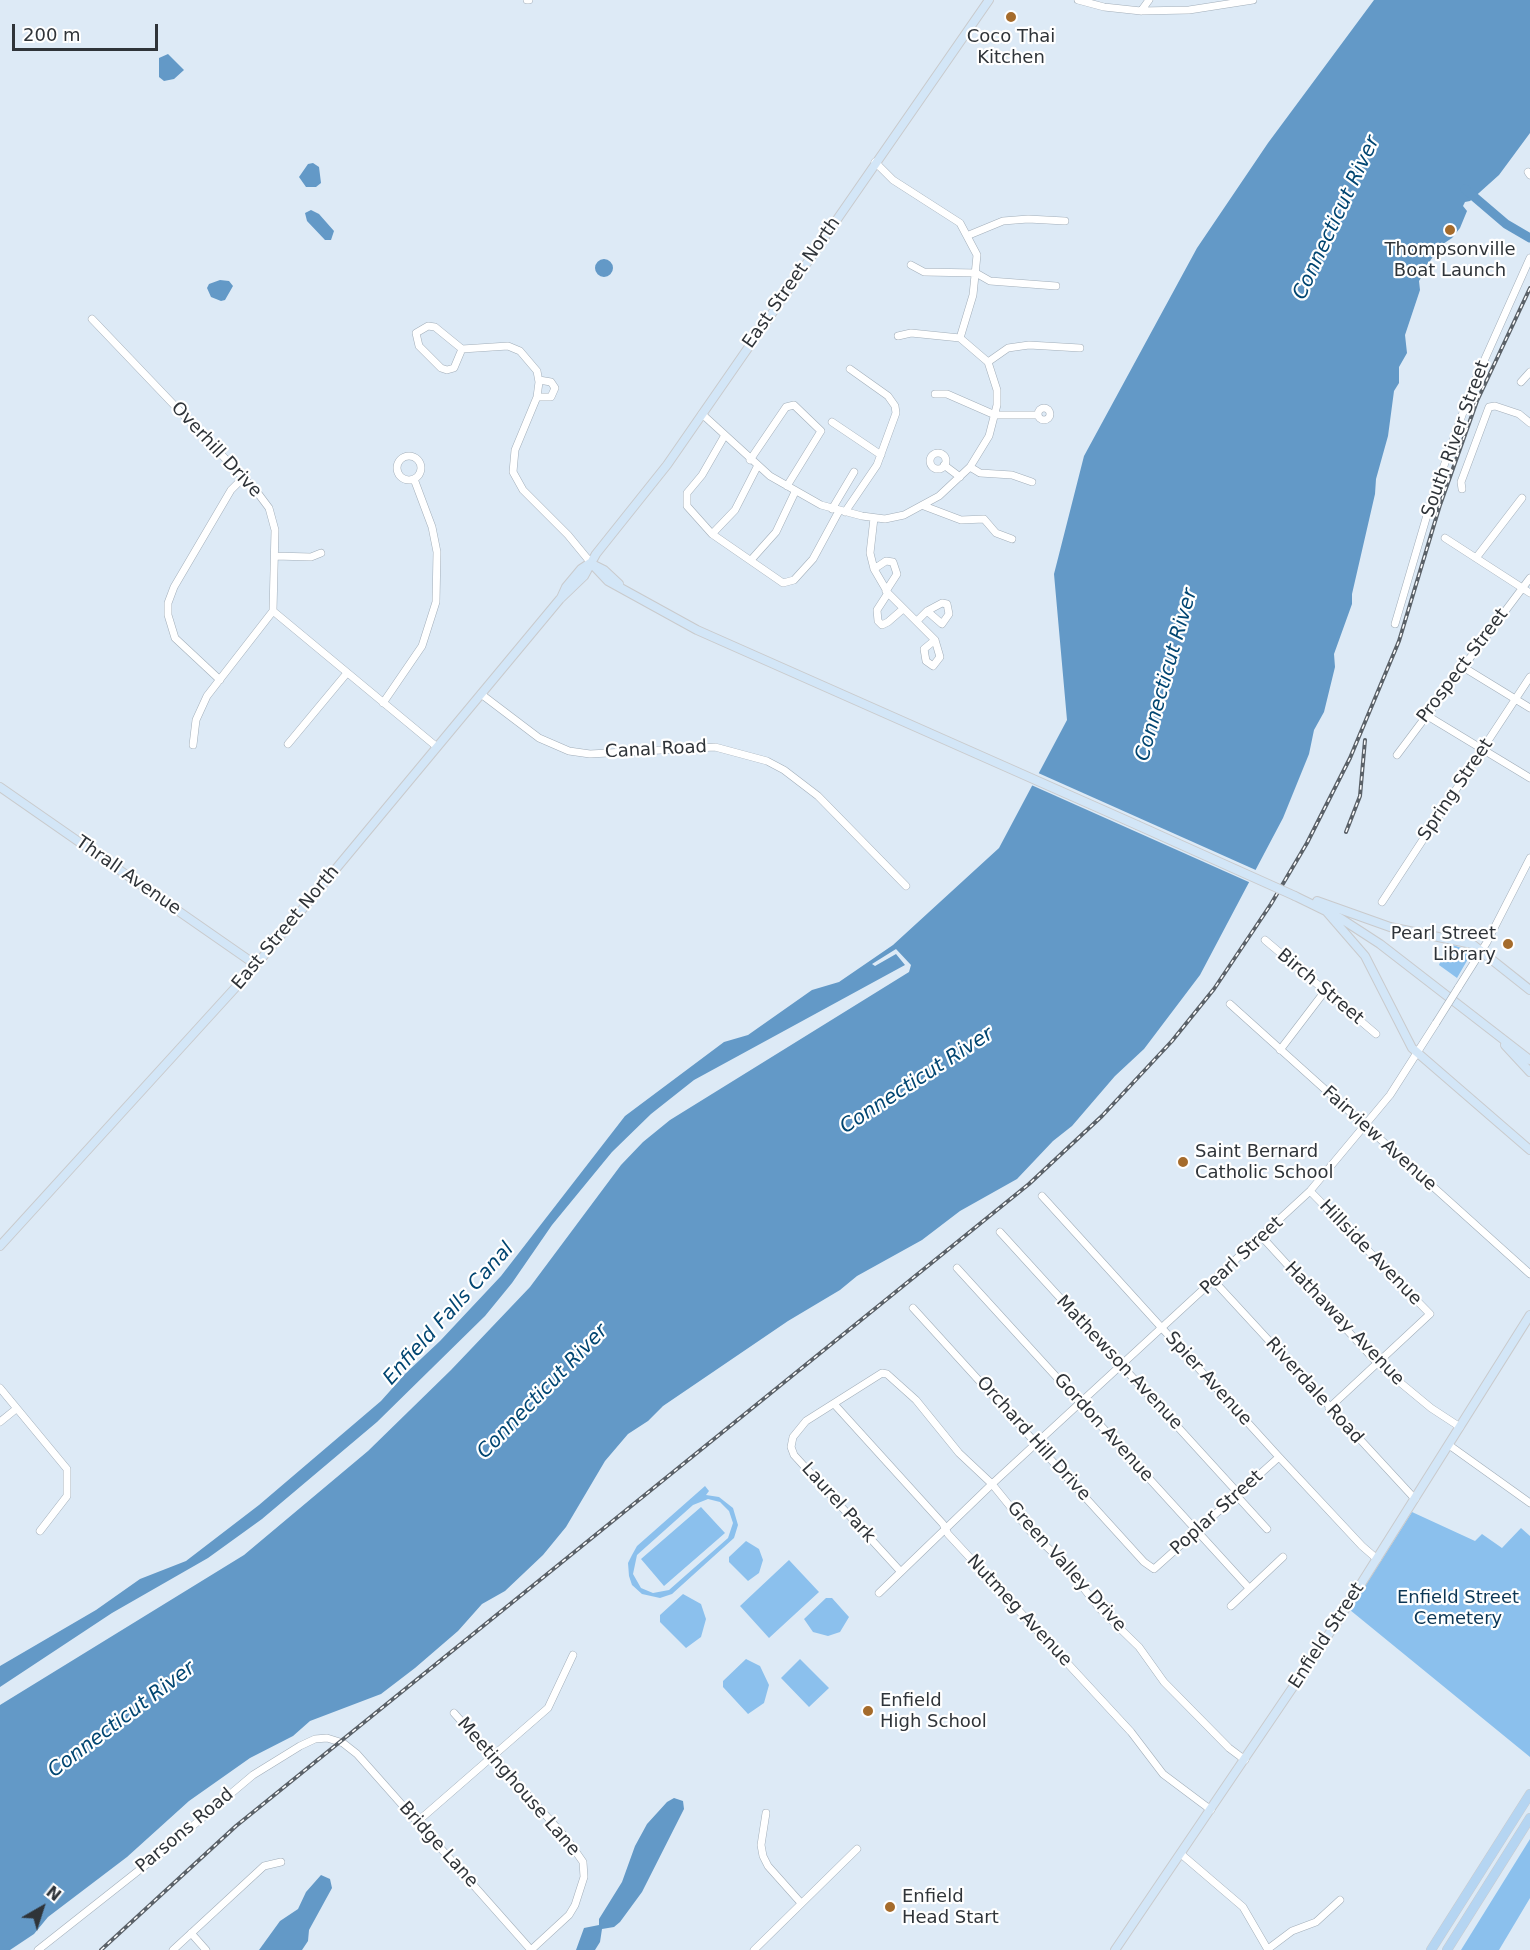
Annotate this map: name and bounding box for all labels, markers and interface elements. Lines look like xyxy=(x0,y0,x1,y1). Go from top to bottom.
marker: Coco Thai Kitchen xyxy=(1004,10,1018,24)
scale bar xyxy=(15,12,160,50)
text: 200 m xyxy=(23,24,81,45)
place label: Coco Thai Kitchen xyxy=(967,26,1055,68)
water label: Connecticut River xyxy=(1289,132,1385,304)
street label: East Street North xyxy=(739,213,845,353)
marker: Thompsonville Boat Launch xyxy=(1443,223,1457,237)
place label: Thompsonville Boat Launch xyxy=(1385,239,1515,282)
street label: South River Street xyxy=(1418,358,1494,520)
street label: Overhill Drive xyxy=(166,398,266,502)
water label: Connecticut River xyxy=(1131,586,1203,764)
street label: Prospect Street xyxy=(1413,604,1513,728)
street label: Spring Street xyxy=(1414,735,1498,845)
street label: Canal Road xyxy=(605,737,707,763)
street label: Thrall Avenue xyxy=(71,832,185,920)
street label: East Street North xyxy=(228,862,344,994)
place label: Pearl Street Library xyxy=(1391,923,1496,966)
marker: Pearl Street Library xyxy=(1501,937,1515,951)
street label: Birch Street xyxy=(1272,945,1368,1029)
water label: Connecticut River xyxy=(836,1022,998,1140)
street label: Fairview Avenue xyxy=(1317,1082,1441,1196)
place label: Saint Bernard Catholic School xyxy=(1195,1141,1333,1184)
marker: Saint Bernard Catholic School xyxy=(1176,1155,1190,1169)
street label: Hillside Avenue xyxy=(1314,1196,1426,1310)
street label: Pearl Street xyxy=(1196,1212,1288,1300)
water label: Enfield Falls Canal xyxy=(379,1238,519,1390)
street label: Hathaway Avenue xyxy=(1280,1258,1408,1390)
street label: Mathewson Avenue xyxy=(1051,1292,1187,1434)
water label: Connecticut River xyxy=(473,1320,613,1464)
street label: Spier Avenue xyxy=(1160,1328,1256,1430)
street label: Riverdale Road xyxy=(1261,1333,1367,1449)
street label: Gordon Avenue xyxy=(1049,1369,1157,1487)
street label: Orchard Hill Drive xyxy=(971,1372,1095,1506)
street label: Laurel Park xyxy=(796,1459,880,1547)
street label: Poplar Street xyxy=(1166,1466,1268,1560)
street label: Green Valley Drive xyxy=(1002,1497,1130,1637)
street label: Nutmeg Avenue xyxy=(962,1551,1076,1671)
street label: Enfield Street xyxy=(1285,1579,1369,1693)
park label: Enfield Street Cemetery xyxy=(1397,1587,1519,1630)
water label: Connecticut River xyxy=(44,1657,200,1783)
place label: Enfield High School xyxy=(880,1690,987,1732)
marker: Enfield High School xyxy=(861,1704,875,1718)
street label: Meetinghouse Lane xyxy=(452,1713,584,1861)
street label: Parsons Road xyxy=(132,1784,238,1878)
street label: Bridge Lane xyxy=(394,1798,482,1892)
north arrow xyxy=(12,1878,72,1938)
text: N xyxy=(42,1882,65,1905)
place label: Enfield Head Start xyxy=(902,1886,999,1928)
marker: Enfield Head Start xyxy=(883,1900,897,1914)

